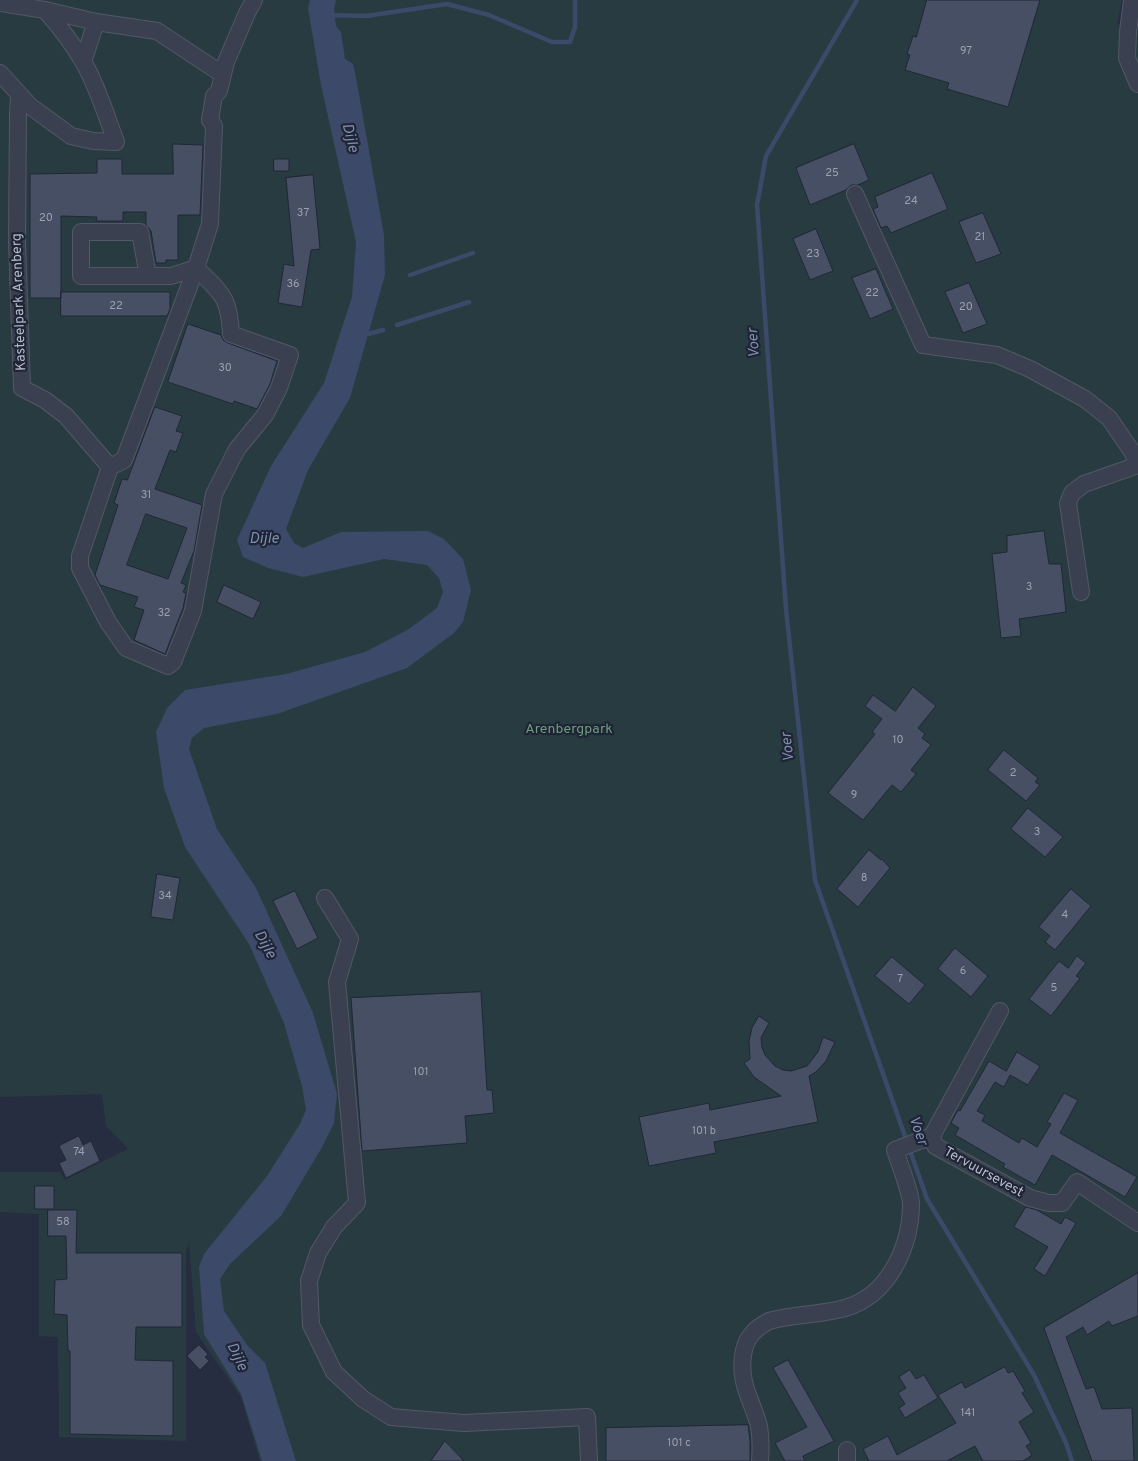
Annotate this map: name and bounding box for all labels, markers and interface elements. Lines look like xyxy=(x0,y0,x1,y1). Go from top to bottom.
house number: 97 xyxy=(960,45,972,59)
water label: Dijle xyxy=(337,122,361,154)
house number: 25 xyxy=(825,167,839,181)
house number: 24 xyxy=(904,195,918,209)
house number: 37 xyxy=(297,207,309,221)
house number: 20 xyxy=(39,212,53,226)
house number: 21 xyxy=(975,231,985,245)
street label: Kasteelpark Arenberg xyxy=(9,233,31,371)
house number: 23 xyxy=(806,248,820,262)
house number: 36 xyxy=(286,278,300,292)
house number: 22 xyxy=(865,287,879,301)
house number: 22 xyxy=(109,300,123,314)
house number: 20 xyxy=(959,301,973,315)
water label: Voer xyxy=(745,327,765,359)
house number: 30 xyxy=(218,362,232,376)
house number: 31 xyxy=(141,489,151,503)
water label: Dijle xyxy=(249,531,279,549)
house number: 3 xyxy=(1026,581,1032,595)
house number: 32 xyxy=(157,607,171,621)
park label: Arenbergpark xyxy=(525,722,613,738)
water label: Voer xyxy=(778,731,800,763)
house number: 10 xyxy=(892,734,904,748)
house number: 2 xyxy=(1010,767,1016,781)
house number: 9 xyxy=(851,789,857,803)
house number: 3 xyxy=(1034,826,1040,840)
house number: 8 xyxy=(861,872,867,886)
house number: 34 xyxy=(158,890,172,904)
house number: 4 xyxy=(1062,909,1068,923)
water label: Dijle xyxy=(249,928,279,962)
house number: 6 xyxy=(960,965,966,979)
house number: 7 xyxy=(897,973,903,987)
house number: 5 xyxy=(1051,982,1057,996)
house number: 101 xyxy=(413,1066,429,1080)
water label: Voer xyxy=(904,1114,930,1148)
house number: 101 b xyxy=(692,1125,716,1139)
street label: Tervuursevest xyxy=(940,1144,1026,1202)
house number: 74 xyxy=(73,1146,85,1160)
house number: 58 xyxy=(56,1216,70,1230)
water label: Dijle xyxy=(222,1340,250,1374)
house number: 141 xyxy=(961,1407,975,1421)
house number: 101 c xyxy=(667,1437,691,1451)

